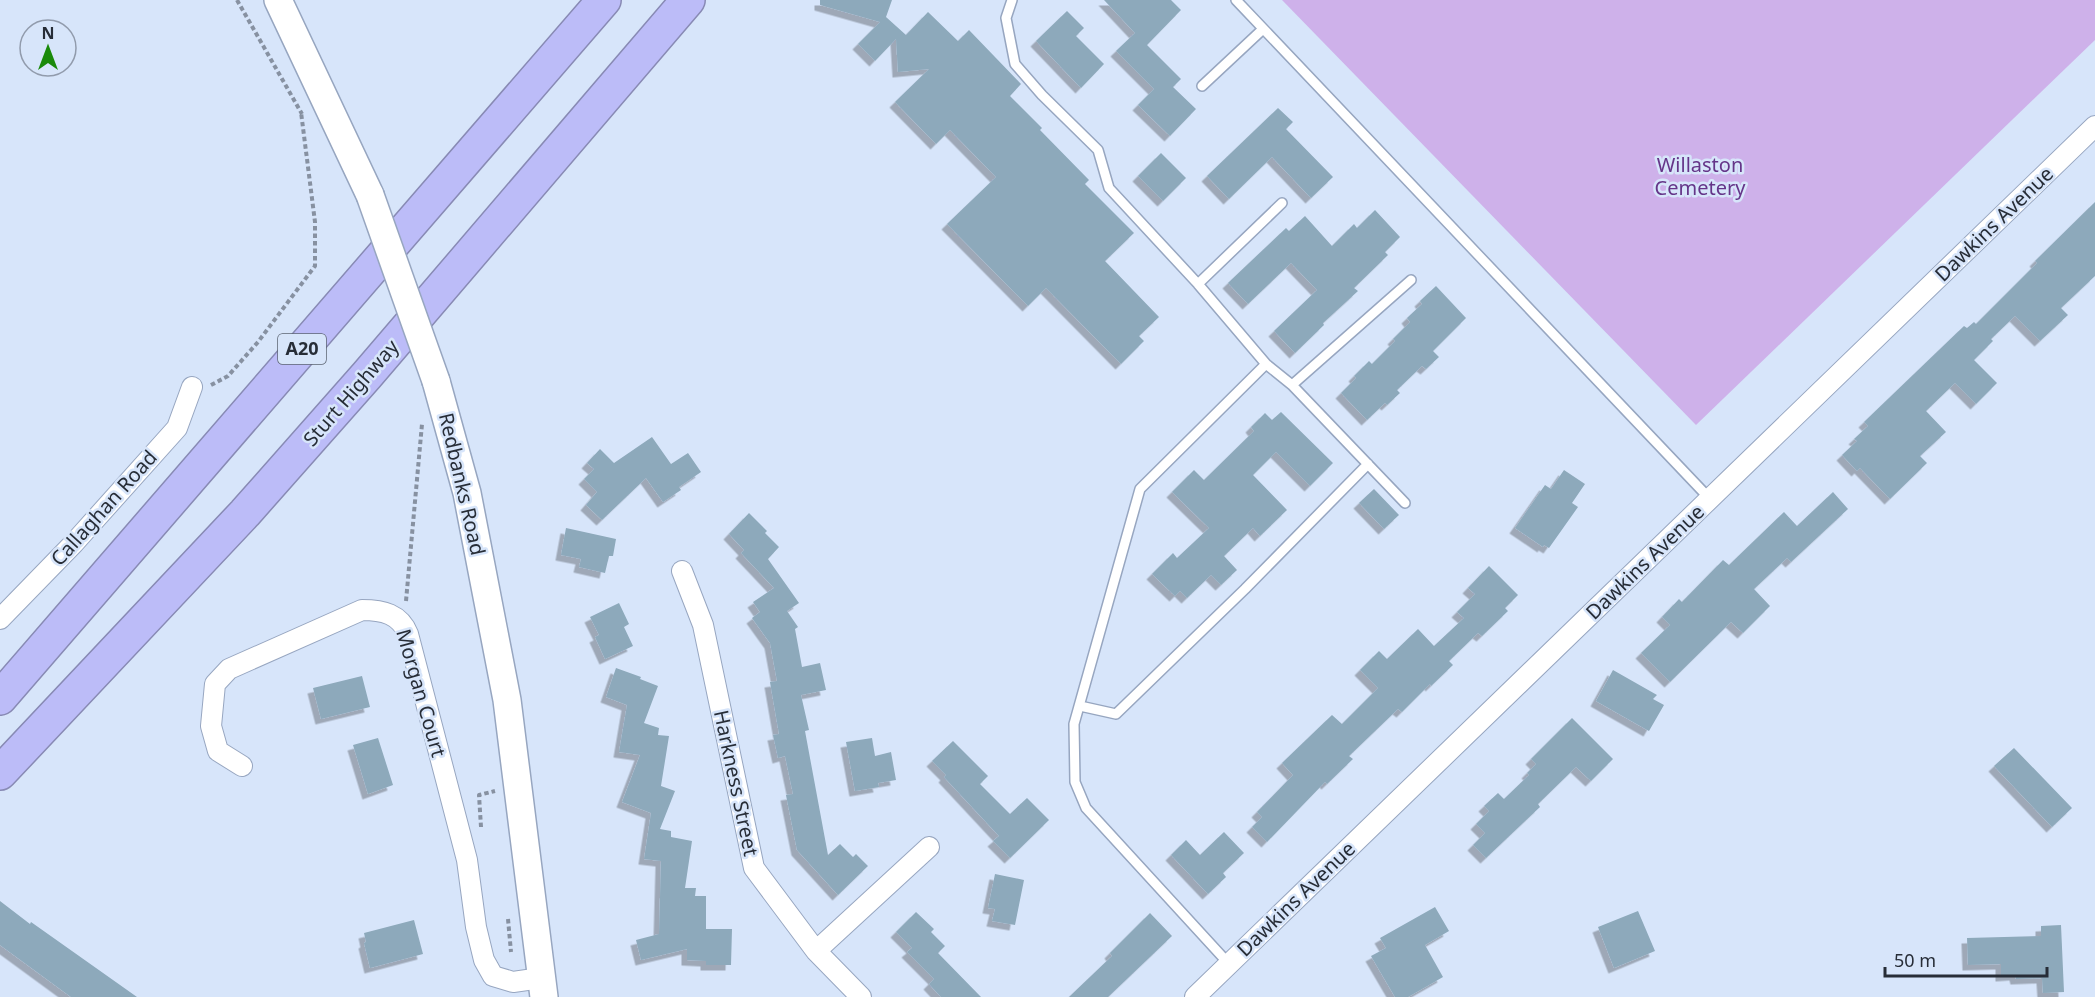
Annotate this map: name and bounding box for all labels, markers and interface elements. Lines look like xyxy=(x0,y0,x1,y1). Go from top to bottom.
north arrow xyxy=(18,18,78,78)
text: N xyxy=(41,22,55,44)
park label: Willaston Cemetery xyxy=(1655,151,1746,201)
street label: Dawkins Avenue xyxy=(1929,160,2059,287)
street label: Sturt Highway xyxy=(297,333,405,452)
road number: A20 xyxy=(278,334,326,364)
street label: Redbanks Road xyxy=(433,410,492,558)
street label: Callaghan Road xyxy=(44,444,163,571)
street label: Dawkins Avenue xyxy=(1580,498,1710,625)
street label: Morgan Court xyxy=(390,626,453,760)
street label: Harkness Street xyxy=(708,707,765,858)
street label: Dawkins Avenue xyxy=(1231,835,1361,962)
scale bar xyxy=(1885,940,2047,978)
text: 50 m xyxy=(1894,948,1936,972)

